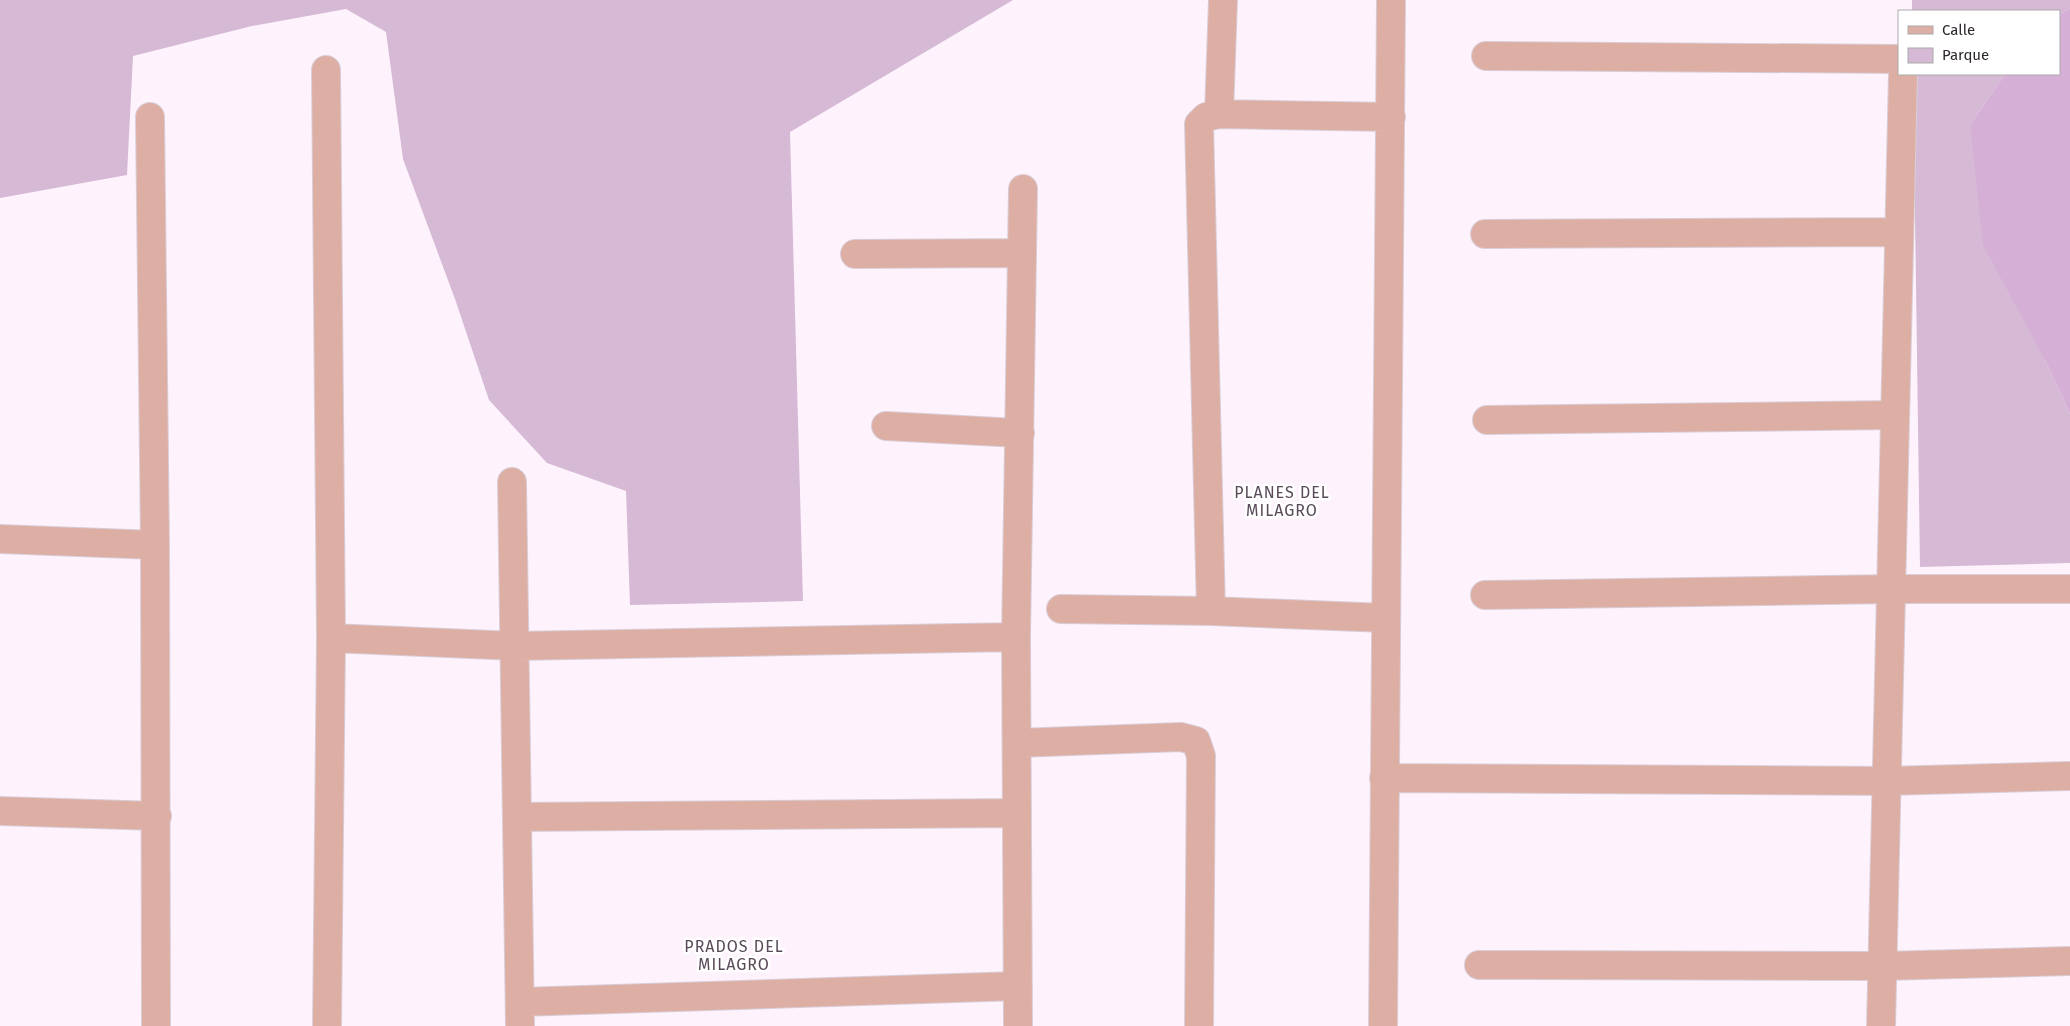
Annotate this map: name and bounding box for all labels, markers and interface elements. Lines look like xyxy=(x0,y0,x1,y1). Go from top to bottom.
legend xyxy=(1898,10,2060,75)
text: Calle xyxy=(1942,21,1975,39)
text: Parque xyxy=(1942,46,1989,64)
district label: PLANES DEL MILAGRO xyxy=(1234,483,1330,520)
district label: PRADOS DEL MILAGRO xyxy=(684,937,784,974)

